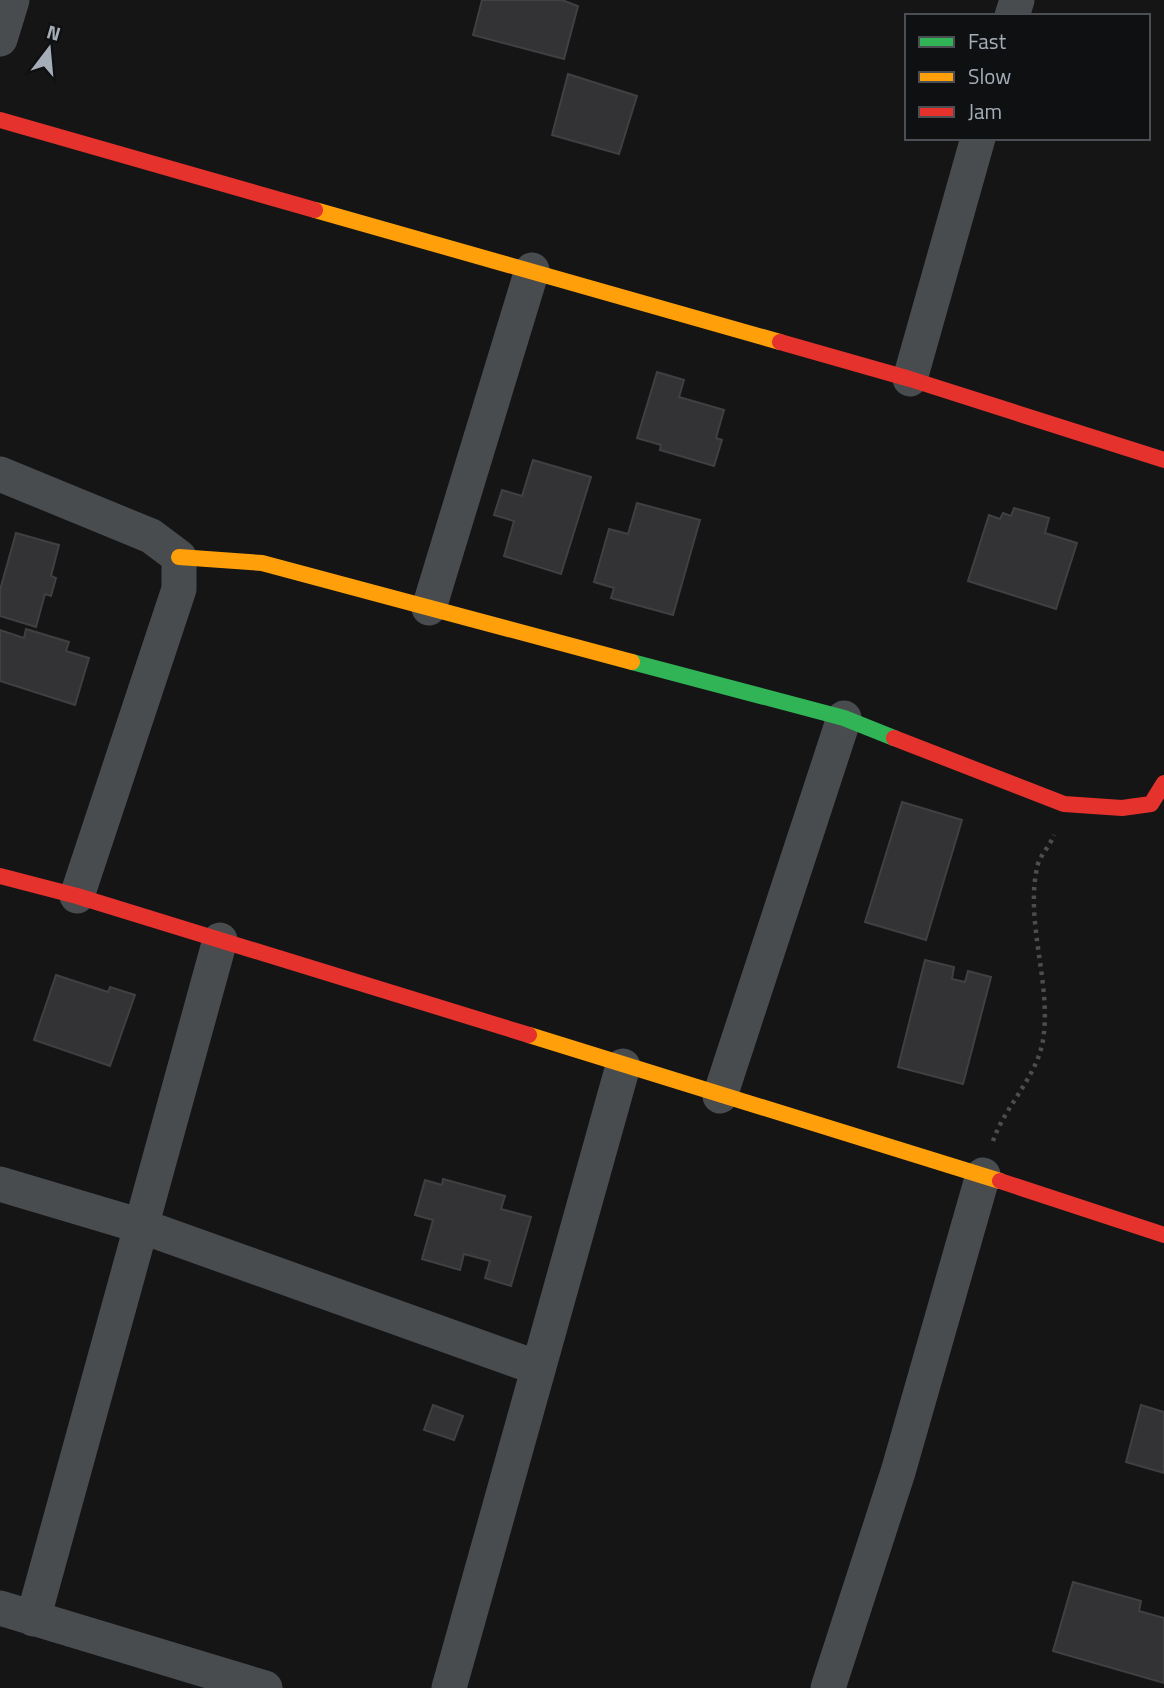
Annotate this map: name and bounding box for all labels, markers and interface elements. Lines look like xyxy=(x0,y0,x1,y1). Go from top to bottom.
north arrow xyxy=(14,14,84,84)
legend xyxy=(905,14,1150,140)
text: N xyxy=(43,16,64,48)
text: Fast xyxy=(968,25,1007,57)
text: Slow xyxy=(968,60,1011,92)
text: Jam xyxy=(968,95,1002,127)

